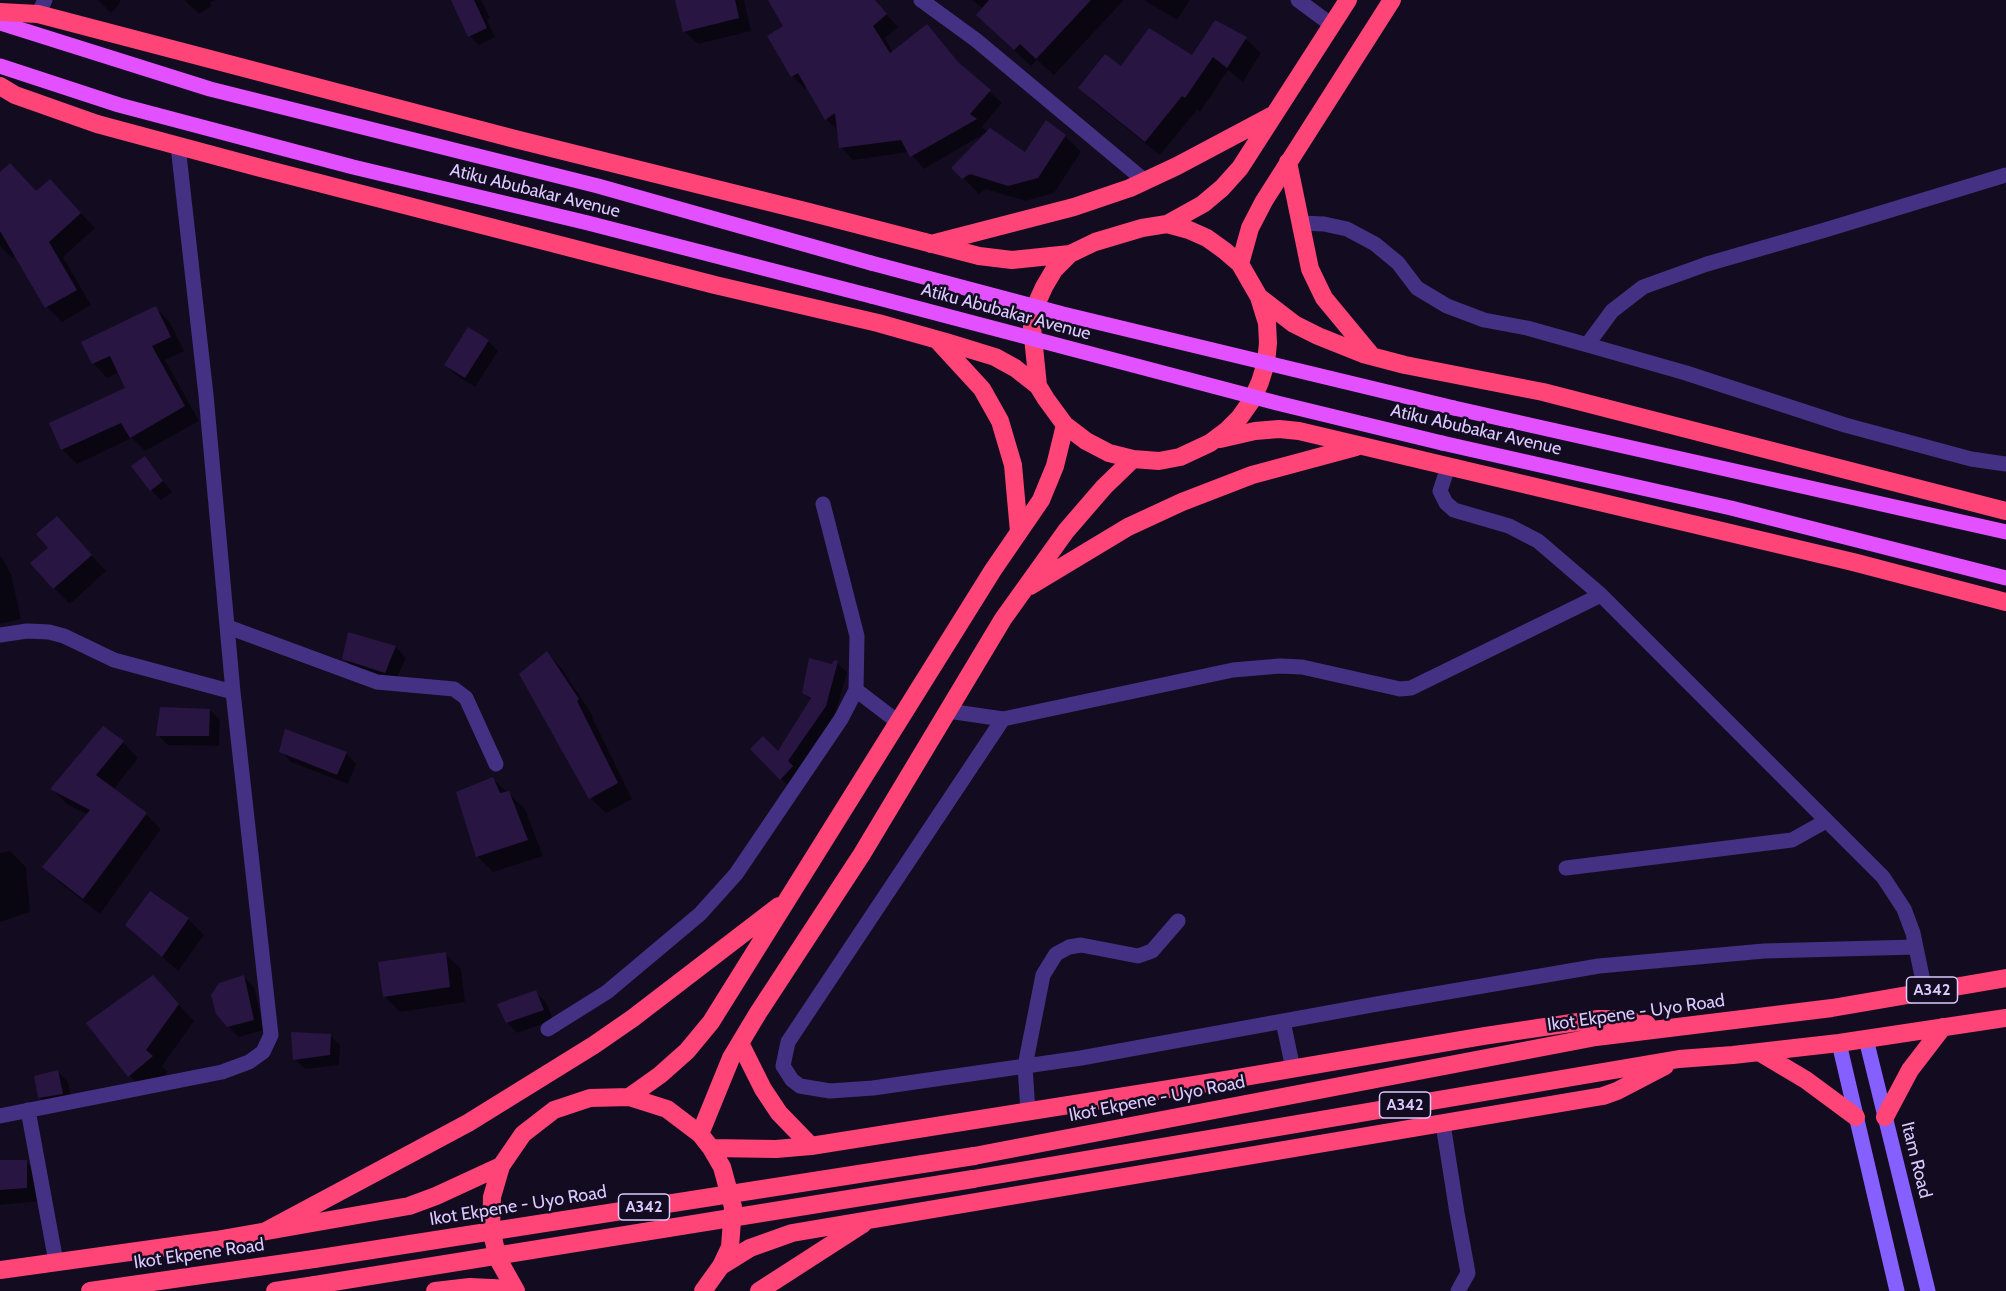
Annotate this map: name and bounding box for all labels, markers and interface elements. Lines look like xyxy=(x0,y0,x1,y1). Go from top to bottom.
street label: Atiku Abubakar Avenue xyxy=(448,159,622,223)
street label: Atiku Abubakar Avenue xyxy=(919,279,1093,345)
street label: Atiku Abubakar Avenue xyxy=(1389,400,1563,460)
road number: A342 xyxy=(1906,977,1958,1003)
street label: Ikot Ekpene - Uyo Road xyxy=(1546,990,1726,1036)
street label: Ikot Ekpene - Uyo Road xyxy=(1067,1071,1247,1127)
road number: A342 xyxy=(1380,1092,1430,1118)
street label: Itam Road xyxy=(1896,1120,1936,1200)
street label: Ikot Ekpene - Uyo Road xyxy=(428,1181,608,1231)
road number: A342 xyxy=(618,1194,670,1220)
street label: Ikot Ekpene Road xyxy=(132,1234,266,1274)

